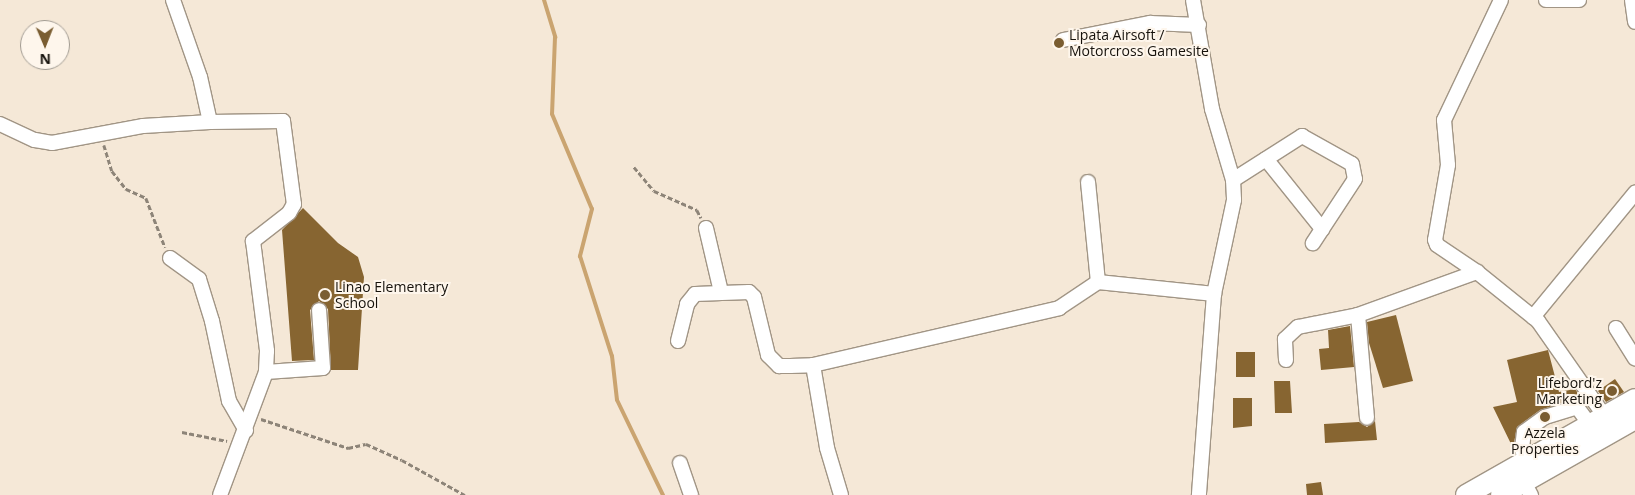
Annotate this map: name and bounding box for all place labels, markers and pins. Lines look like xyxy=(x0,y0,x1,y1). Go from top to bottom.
place label: Lipata Airsoft / Motorcross Gamesite xyxy=(1069,27,1209,59)
marker: Lipata Airsoft / Motorcross Gamesite xyxy=(1053,37,1065,49)
place label: Linao Elementary School xyxy=(335,279,448,312)
marker: Linao Elementary School xyxy=(319,289,331,301)
place label: Lifebord'z Marketing xyxy=(1536,375,1602,408)
marker: Lifebord'z Marketing xyxy=(1606,385,1618,397)
marker: Azzela Properties xyxy=(1539,411,1551,423)
place label: Azzela Properties xyxy=(1511,425,1579,458)

